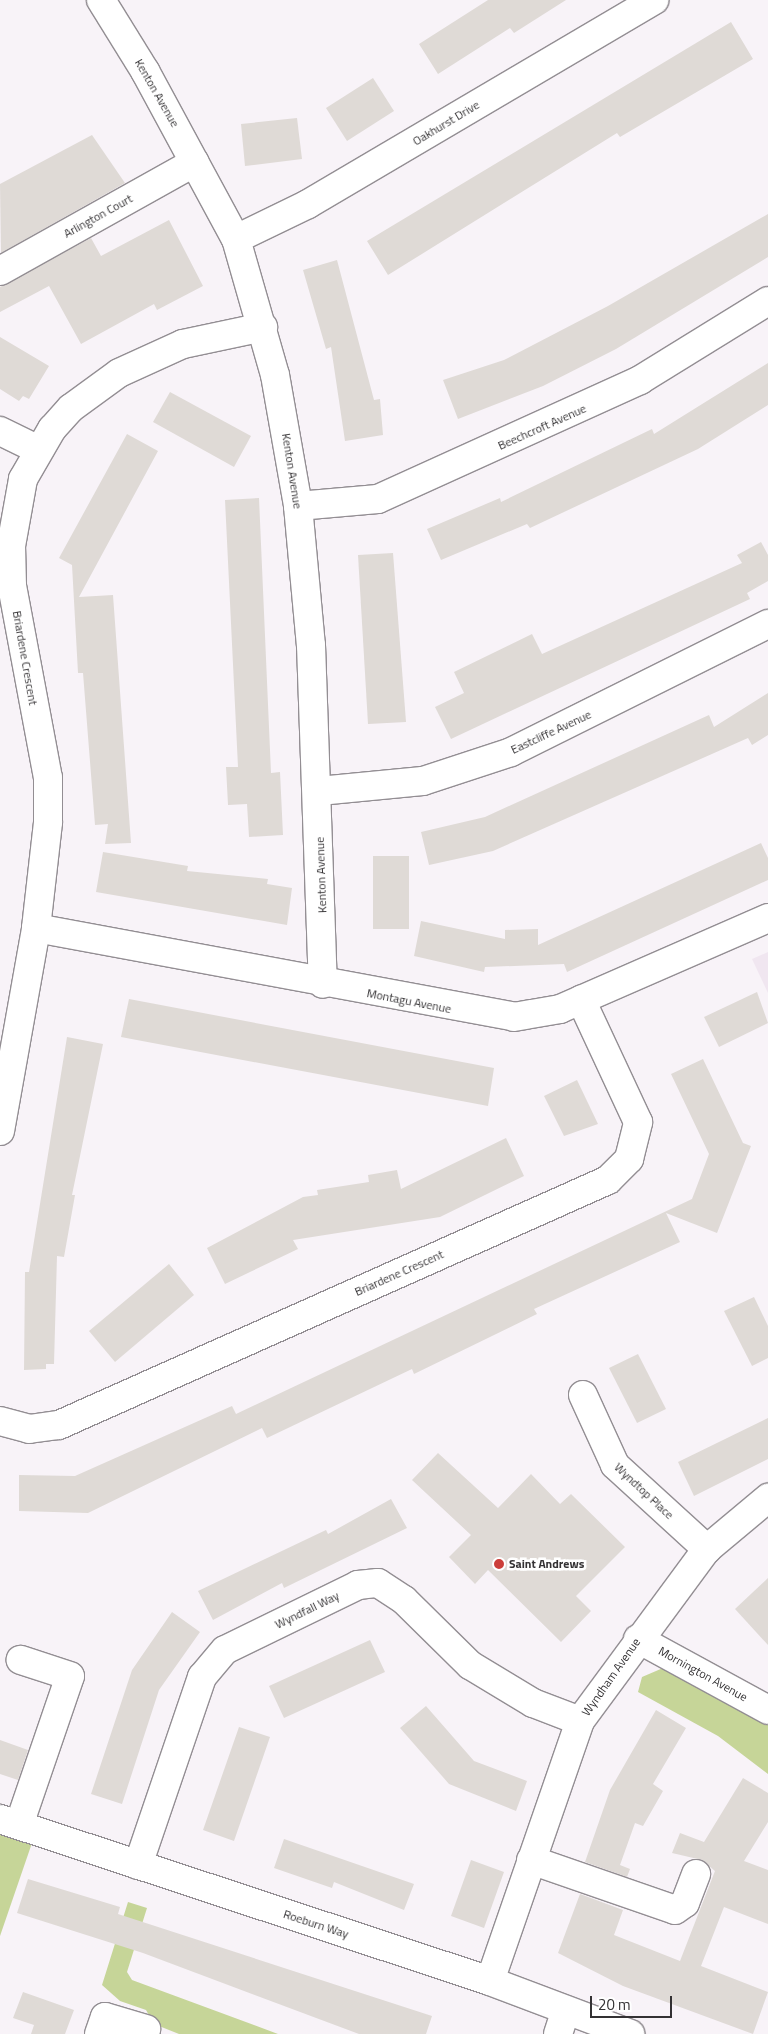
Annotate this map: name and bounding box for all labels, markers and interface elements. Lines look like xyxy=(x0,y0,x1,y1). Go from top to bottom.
street label: Kenton Avenue xyxy=(132,56,182,130)
street label: Oakhurst Drive xyxy=(410,97,482,149)
street label: Arlington Court xyxy=(61,191,135,241)
street label: Beechcroft Avenue xyxy=(496,401,588,453)
street label: Kenton Avenue xyxy=(279,432,305,510)
street label: Briardene Crescent xyxy=(10,610,40,706)
street label: Eastcliffe Avenue xyxy=(508,707,594,757)
street label: Kenton Avenue xyxy=(312,837,330,913)
street label: Montagu Avenue xyxy=(366,986,452,1016)
street label: Briardene Crescent xyxy=(352,1247,446,1299)
street label: Wyndtop Place xyxy=(611,1460,677,1522)
place label: Saint Andrews xyxy=(509,1557,584,1571)
marker: Saint Andrews xyxy=(493,1558,505,1570)
street label: Wyndfall Way xyxy=(273,1588,341,1632)
street label: Wyndham Avenue xyxy=(579,1635,643,1719)
street label: Mornington Avenue xyxy=(656,1644,750,1704)
street label: Roeburn Way xyxy=(282,1907,350,1941)
scale bar xyxy=(593,1986,676,2018)
text: 20 m xyxy=(598,1993,631,2016)

